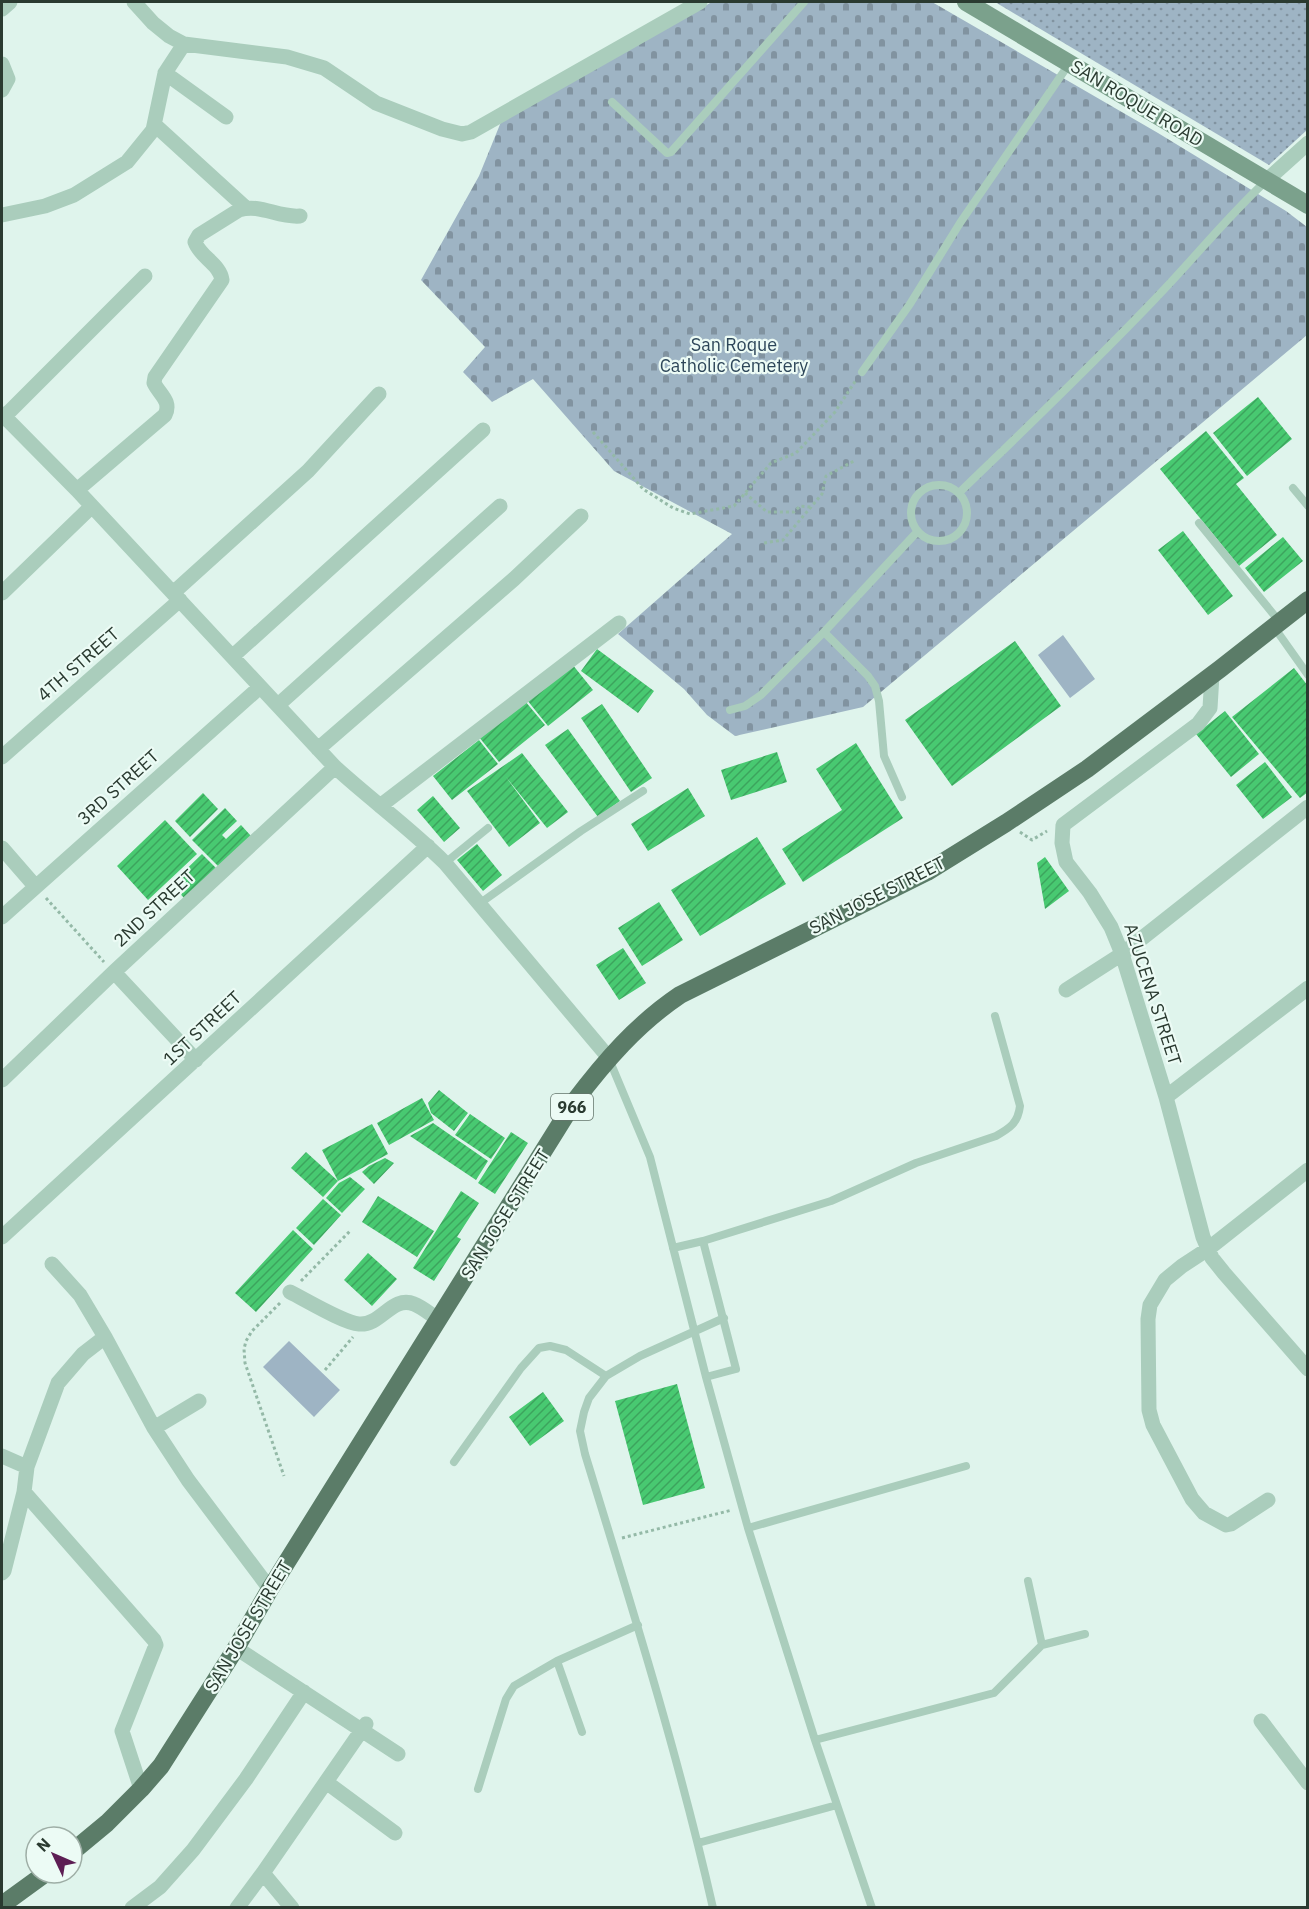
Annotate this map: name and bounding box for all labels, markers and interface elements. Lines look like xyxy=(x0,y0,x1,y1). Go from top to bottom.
street label: SAN ROQUE ROAD xyxy=(1067,54,1207,152)
park label: San Roque Catholic Cemetery xyxy=(660,333,808,377)
street label: 4TH STREET xyxy=(32,622,124,706)
street label: 3RD STREET xyxy=(72,744,164,830)
street label: SAN JOSE STREET xyxy=(805,851,949,939)
street label: 2ND STREET xyxy=(108,864,200,952)
street label: AZUCENA STREET xyxy=(1119,920,1187,1068)
street label: 1ST STREET xyxy=(158,986,246,1070)
road number: 966 xyxy=(551,1094,593,1120)
street label: SAN JOSE STREET xyxy=(456,1145,554,1283)
street label: SAN JOSE STREET xyxy=(200,1556,296,1696)
north arrow xyxy=(24,1825,84,1885)
text: N xyxy=(32,1833,54,1856)

